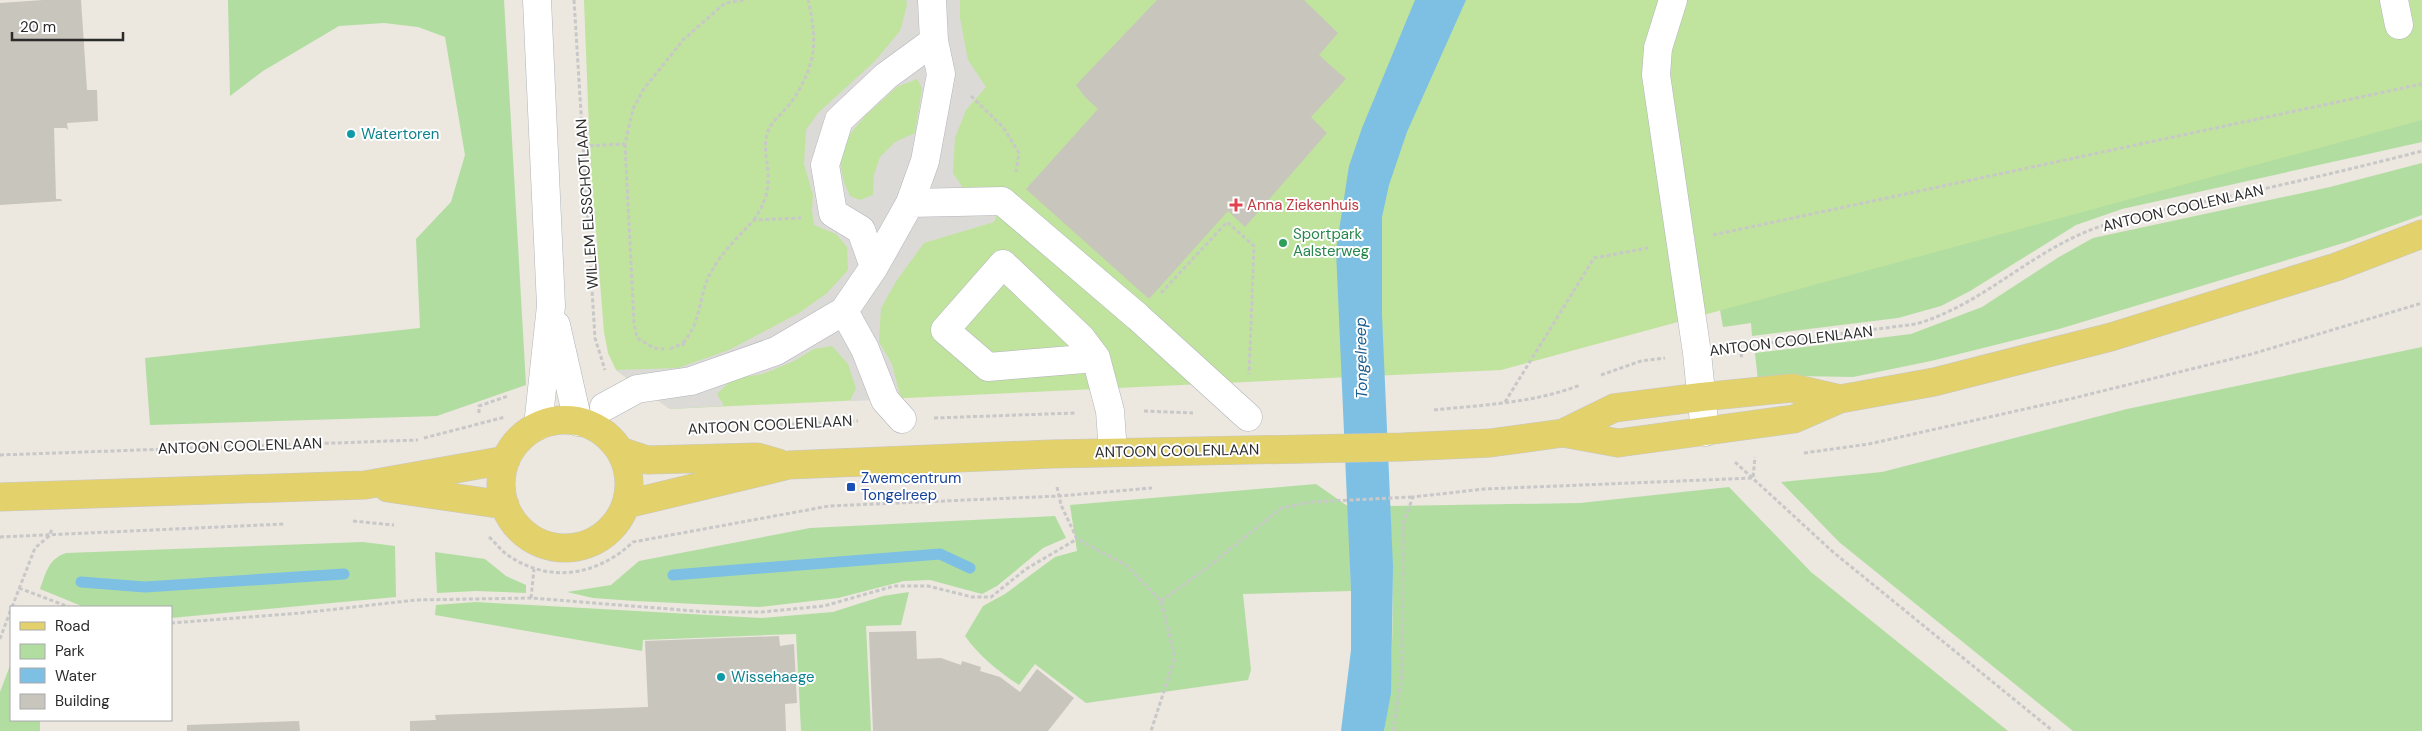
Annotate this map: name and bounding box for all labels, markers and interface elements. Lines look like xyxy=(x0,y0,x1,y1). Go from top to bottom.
scale bar xyxy=(12,10,124,42)
text: 20 m xyxy=(20,17,56,37)
street label: WILLEM ELSSCHOTLAAN xyxy=(571,118,603,290)
place label: Watertoren xyxy=(361,124,439,144)
marker: Watertoren xyxy=(345,128,357,140)
street label: ANTOON COOLENLAAN xyxy=(2101,180,2265,236)
place label: Anna Ziekenhuis xyxy=(1247,195,1359,215)
marker: Anna Ziekenhuis xyxy=(1229,198,1243,212)
place label: Sportpark Aalsterweg xyxy=(1293,224,1369,261)
marker: Sportpark Aalsterweg xyxy=(1277,237,1289,249)
water label: Tongelreep xyxy=(1350,317,1372,399)
street label: ANTOON COOLENLAAN xyxy=(1708,321,1874,361)
street label: ANTOON COOLENLAAN xyxy=(687,411,853,439)
street label: ANTOON COOLENLAAN xyxy=(157,433,323,459)
street label: ANTOON COOLENLAAN xyxy=(1094,440,1260,462)
place label: Zwemcentrum Tongelreep xyxy=(861,468,961,505)
marker: Zwemcentrum Tongelreep xyxy=(845,481,857,493)
legend xyxy=(10,606,172,721)
text: Road xyxy=(55,616,90,636)
text: Park xyxy=(55,641,85,661)
text: Water xyxy=(55,666,97,686)
place label: Wissehaege xyxy=(731,667,815,687)
marker: Wissehaege xyxy=(715,671,727,683)
text: Building xyxy=(55,691,110,711)

